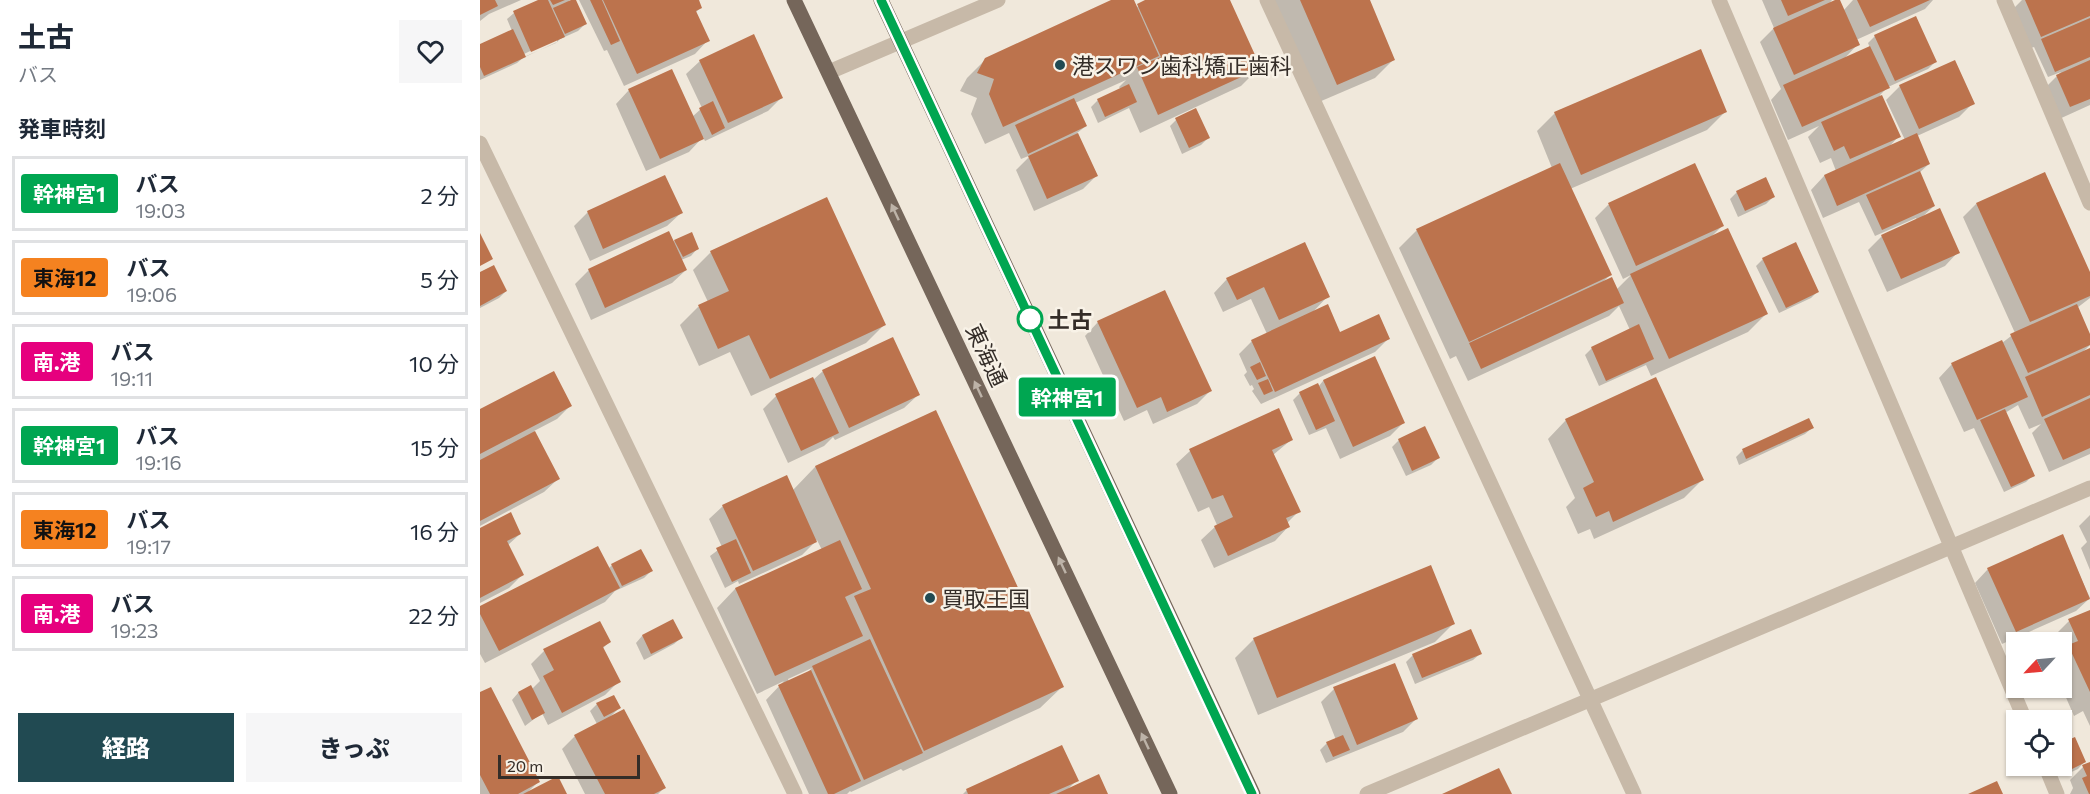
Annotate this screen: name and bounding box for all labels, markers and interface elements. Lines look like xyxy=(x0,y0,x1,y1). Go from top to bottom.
text: 土古 xyxy=(18,19,74,53)
button: heart xyxy=(399,20,462,83)
place label: 港スワン歯科矯正歯科 xyxy=(1072,52,1292,79)
marker: 港スワン歯科矯正歯科 xyxy=(1053,58,1067,72)
text: バス xyxy=(18,62,58,86)
text: 発車時刻 xyxy=(18,115,106,142)
text: バス xyxy=(136,170,180,197)
text: 幹神宮1 xyxy=(33,181,106,206)
text: 2 分 xyxy=(421,182,459,209)
text: 19:03 xyxy=(136,198,185,222)
one-way arrow xyxy=(890,204,899,221)
text: バス xyxy=(126,254,170,281)
text: 東海12 xyxy=(33,265,96,290)
text: 5 分 xyxy=(420,266,459,293)
text: 19:06 xyxy=(126,282,177,306)
marker: 土古 xyxy=(1017,306,1043,332)
place label: 土古 xyxy=(1048,306,1092,333)
street label: 東海通 xyxy=(961,319,1013,391)
text: バス xyxy=(111,338,155,365)
text: 南.港 xyxy=(33,349,81,374)
text: 10 分 xyxy=(409,350,459,377)
text: 19:11 xyxy=(111,366,153,390)
line badge: 幹神宮1 xyxy=(1025,378,1109,416)
one-way arrow xyxy=(974,380,983,397)
text: 幹神宮1 xyxy=(1031,385,1103,410)
text: バス xyxy=(136,422,180,449)
text: 幹神宮1 xyxy=(33,433,106,458)
text: 15 分 xyxy=(411,434,459,461)
text: 19:16 xyxy=(136,450,182,474)
text: バス xyxy=(126,506,170,533)
text: 東海12 xyxy=(33,517,96,542)
text: 16 分 xyxy=(410,518,459,545)
text: 19:17 xyxy=(126,534,171,558)
one-way arrow xyxy=(1057,556,1066,573)
place label: 買取王国 xyxy=(942,585,1030,612)
text: バス xyxy=(111,590,155,617)
marker: 買取王国 xyxy=(923,591,937,605)
text: 南.港 xyxy=(33,601,81,626)
text: 22 分 xyxy=(408,602,459,629)
text: 19:23 xyxy=(111,618,158,642)
north arrow xyxy=(2006,632,2072,698)
map controls xyxy=(2006,632,2072,776)
button: locate xyxy=(2006,710,2072,776)
button: 経路 xyxy=(18,713,234,782)
button: きっぷ xyxy=(246,713,462,782)
one-way arrow xyxy=(1141,733,1150,750)
scale bar xyxy=(498,752,640,780)
text: 20 m xyxy=(507,756,543,775)

